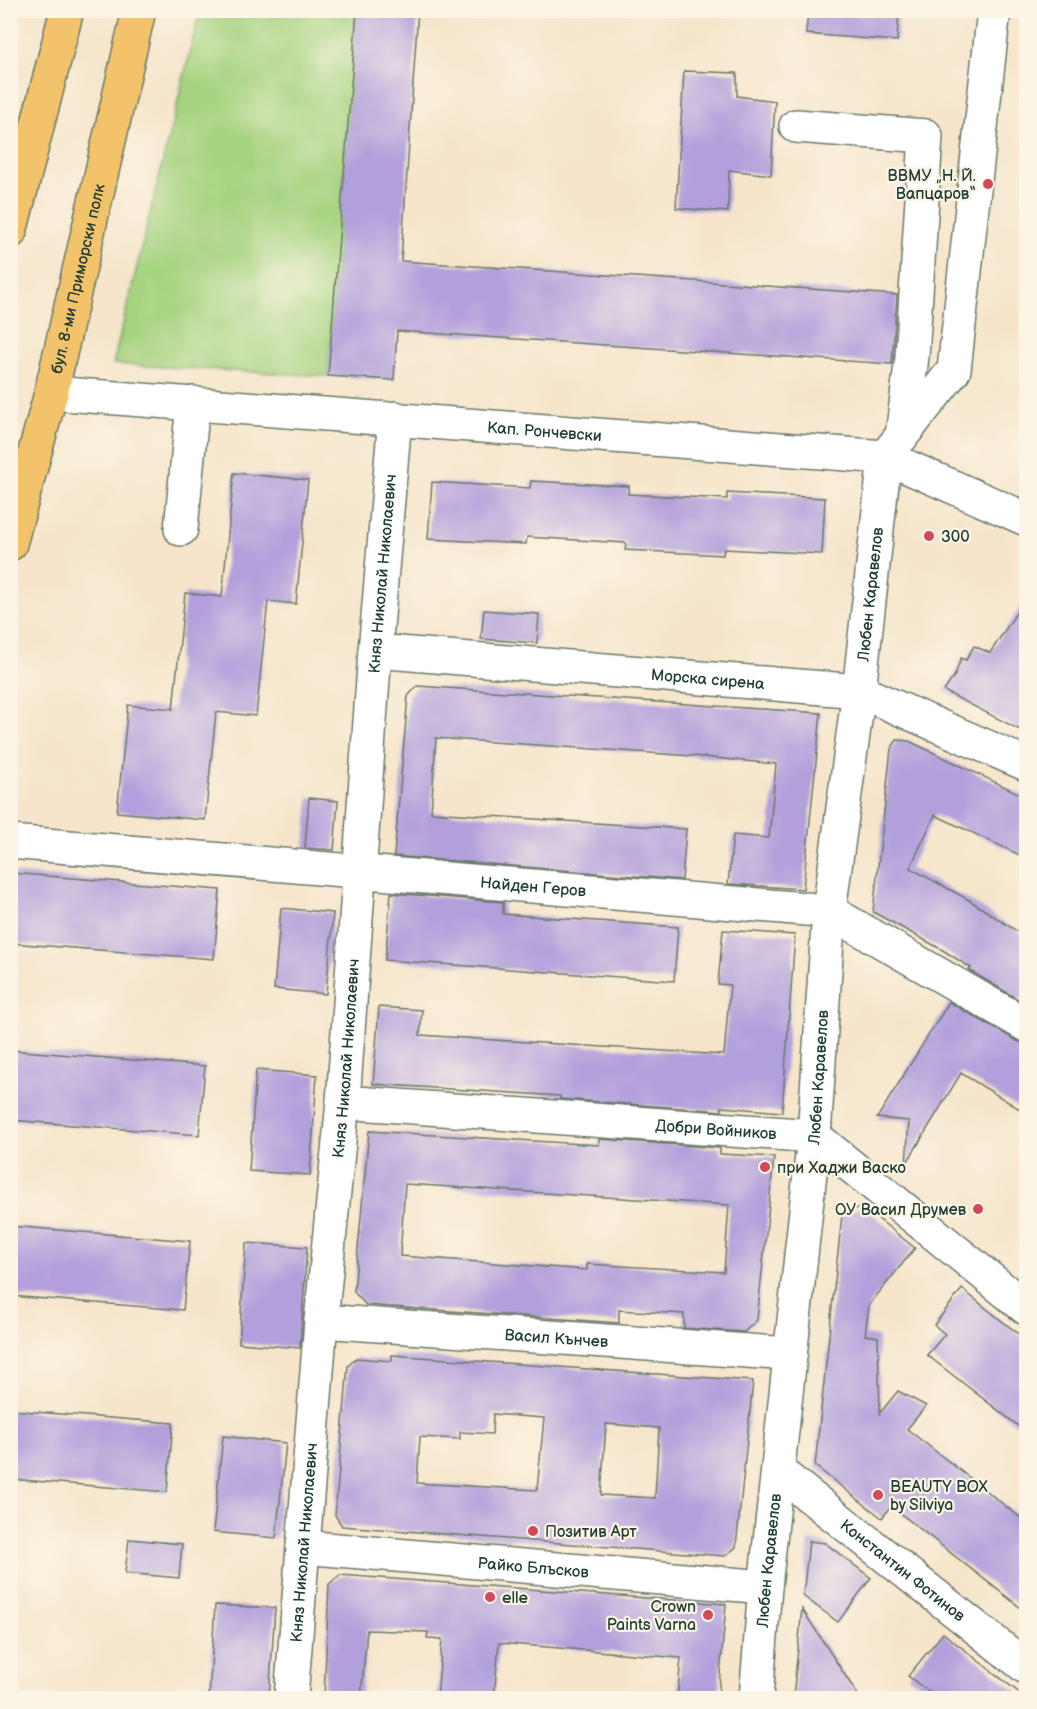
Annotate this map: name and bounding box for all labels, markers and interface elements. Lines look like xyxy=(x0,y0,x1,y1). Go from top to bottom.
place label: ВВМУ „Н. Й. Вапцаров“ xyxy=(888,167,976,204)
marker: ВВМУ „Н. Й. Вапцаров“ xyxy=(981,177,995,191)
street label: бул. 8-ми Приморски полк xyxy=(48,181,110,376)
street label: Кап. Рончевски xyxy=(486,418,602,446)
street label: Княз Николай Николаевич xyxy=(365,473,401,674)
street label: Любен Каравелов xyxy=(854,526,888,663)
place label: 300 xyxy=(941,528,970,547)
marker: 300 xyxy=(922,529,936,543)
street label: Морска сирена xyxy=(650,666,766,694)
street label: Найден Геров xyxy=(479,874,587,902)
street label: Княз Николай Николаевич xyxy=(329,958,364,1159)
street label: Любен Каравелов xyxy=(805,1009,833,1146)
street label: Добри Войников xyxy=(655,1117,778,1144)
place label: при Хаджи Васко xyxy=(777,1159,906,1178)
marker: при Хаджи Васко xyxy=(758,1160,772,1174)
place label: ОУ Васил Друмев xyxy=(835,1201,967,1220)
marker: ОУ Васил Друмев xyxy=(971,1202,985,1216)
street label: Васил Кънчев xyxy=(504,1326,609,1352)
street label: Княз Николай Николаевич xyxy=(287,1442,322,1643)
place label: BEAUTY BOX by Silviya xyxy=(890,1478,989,1515)
marker: BEAUTY BOX by Silviya xyxy=(871,1488,885,1502)
street label: Любен Каравелов xyxy=(754,1492,786,1629)
street label: Константин Фотинов xyxy=(836,1516,969,1627)
place label: Позитив Арт xyxy=(545,1523,637,1542)
marker: Позитив Арт xyxy=(526,1524,540,1538)
street label: Райко Блъсков xyxy=(477,1554,590,1583)
place label: elle xyxy=(502,1589,529,1608)
marker: elle xyxy=(483,1590,497,1604)
place label: Crown Paints Varna xyxy=(607,1598,696,1635)
marker: Crown Paints Varna xyxy=(701,1608,715,1622)

